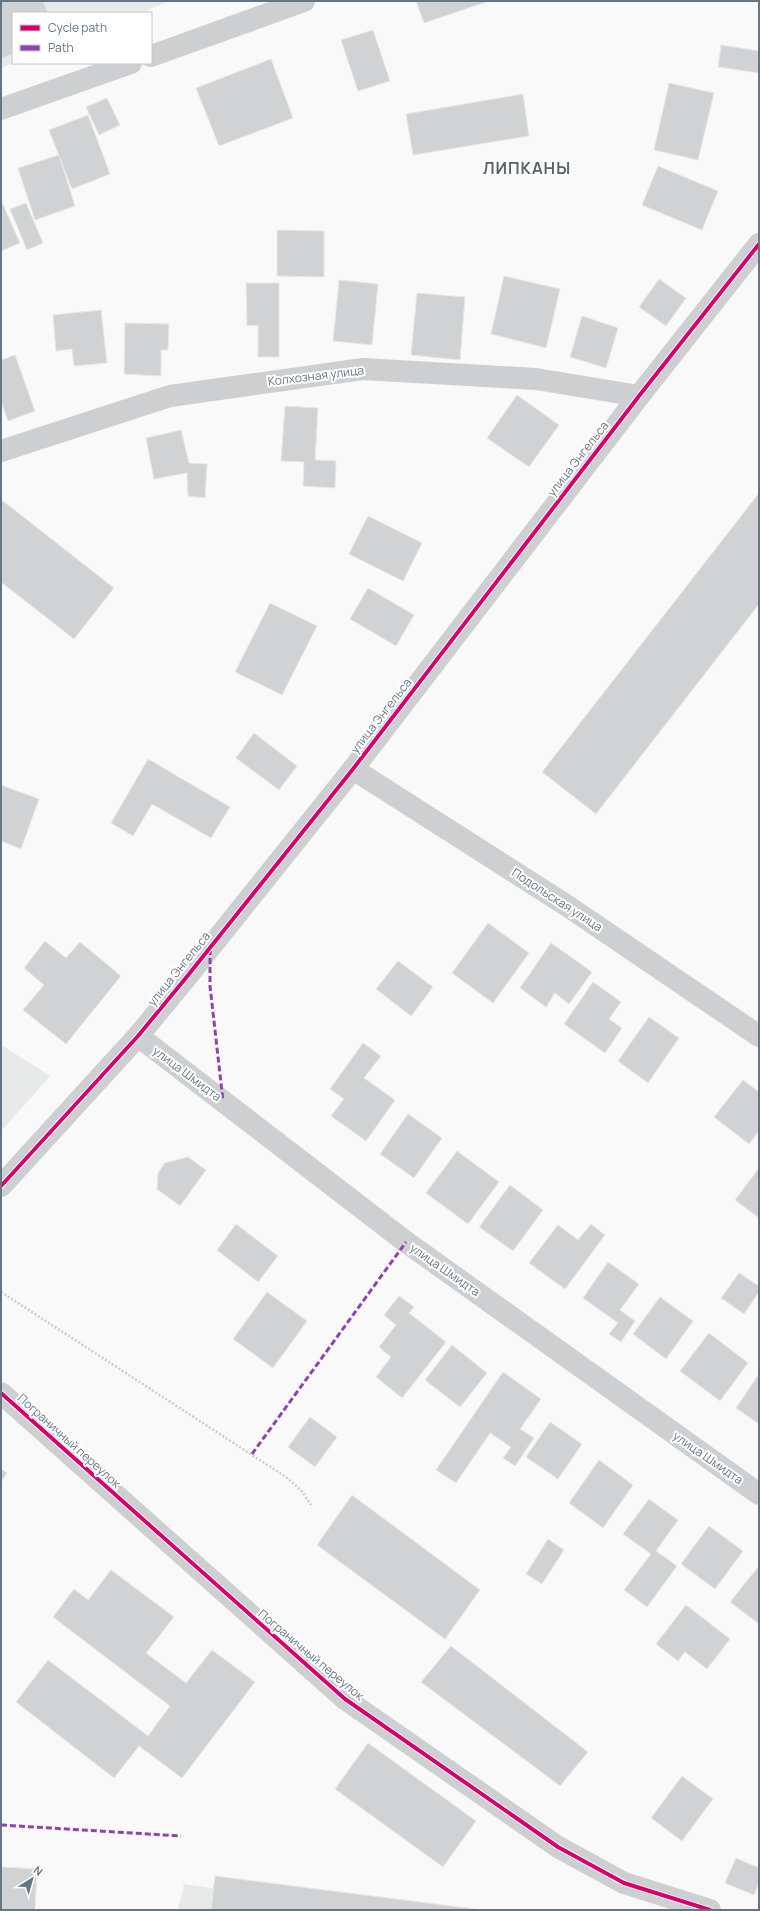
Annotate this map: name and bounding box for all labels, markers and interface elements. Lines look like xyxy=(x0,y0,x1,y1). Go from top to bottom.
legend xyxy=(12,12,152,64)
text: Cycle path xyxy=(48,19,107,36)
text: Path xyxy=(48,39,74,56)
district label: ЛИПКАНЫ xyxy=(483,157,571,179)
street label: Колхозная улица xyxy=(267,361,365,390)
street label: улица Энгельса xyxy=(543,418,612,500)
street label: улица Энгельса xyxy=(346,675,415,757)
street label: Подольская улица xyxy=(509,864,606,935)
street label: улица Энгельса xyxy=(143,928,214,1009)
street label: улица Шмидта xyxy=(149,1042,225,1105)
street label: улица Шмидта xyxy=(407,1239,484,1300)
street label: Пограничный переулок xyxy=(14,1390,125,1492)
street label: улица Шмидта xyxy=(670,1427,747,1488)
street label: Пограничный переулок xyxy=(255,1605,369,1705)
north arrow xyxy=(12,1859,52,1899)
text: N xyxy=(31,1862,46,1879)

